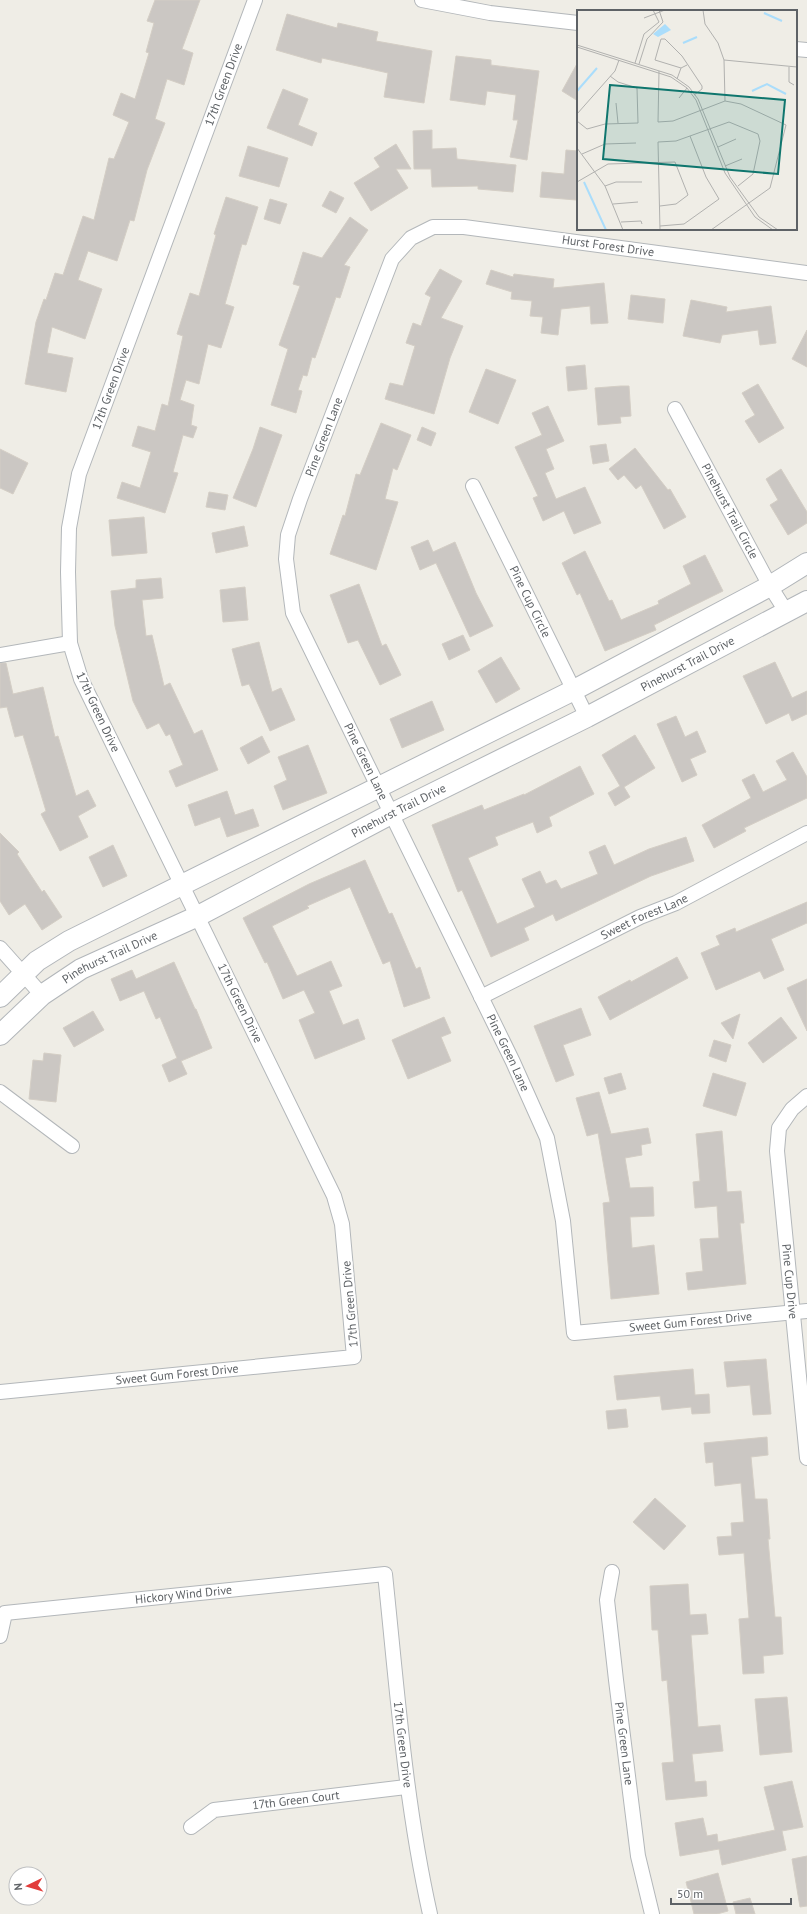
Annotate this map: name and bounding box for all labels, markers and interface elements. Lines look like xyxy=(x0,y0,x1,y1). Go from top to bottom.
inset map xyxy=(577,10,797,230)
street label: 17th Green Drive xyxy=(201,41,245,128)
street label: Hurst Forest Drive xyxy=(561,232,655,259)
street label: 17th Green Drive xyxy=(88,345,133,431)
street label: Pine Green Lane xyxy=(302,395,346,479)
street label: Pinehurst Trail Circle xyxy=(699,461,762,561)
street label: Pine Cup Circle xyxy=(507,563,555,640)
street label: Pinehurst Trail Drive xyxy=(638,633,737,694)
street label: 17th Green Drive xyxy=(73,669,124,754)
street label: Pine Green Lane xyxy=(341,720,391,802)
street label: Pinehurst Trail Drive xyxy=(349,780,448,841)
street label: Sweet Forest Lane xyxy=(598,890,690,943)
street label: Pinehurst Trail Drive xyxy=(59,927,160,986)
street label: 17th Green Drive xyxy=(215,960,266,1045)
street label: Pine Green Lane xyxy=(484,1011,533,1094)
street label: Pine Cup Drive xyxy=(779,1243,801,1320)
street label: 17th Green Drive xyxy=(338,1260,361,1348)
street label: Sweet Gum Forest Drive xyxy=(628,1308,753,1335)
street label: Sweet Gum Forest Drive xyxy=(115,1360,239,1388)
street label: Hickory Wind Drive xyxy=(134,1582,233,1607)
street label: 17th Green Drive xyxy=(391,1701,416,1789)
street label: Pine Green Lane xyxy=(612,1701,637,1786)
street label: 17th Green Court xyxy=(251,1787,340,1812)
north arrow xyxy=(8,1866,48,1906)
scale bar xyxy=(671,1880,791,1906)
text: N xyxy=(11,1883,25,1891)
text: 50 m xyxy=(677,1886,703,1901)

